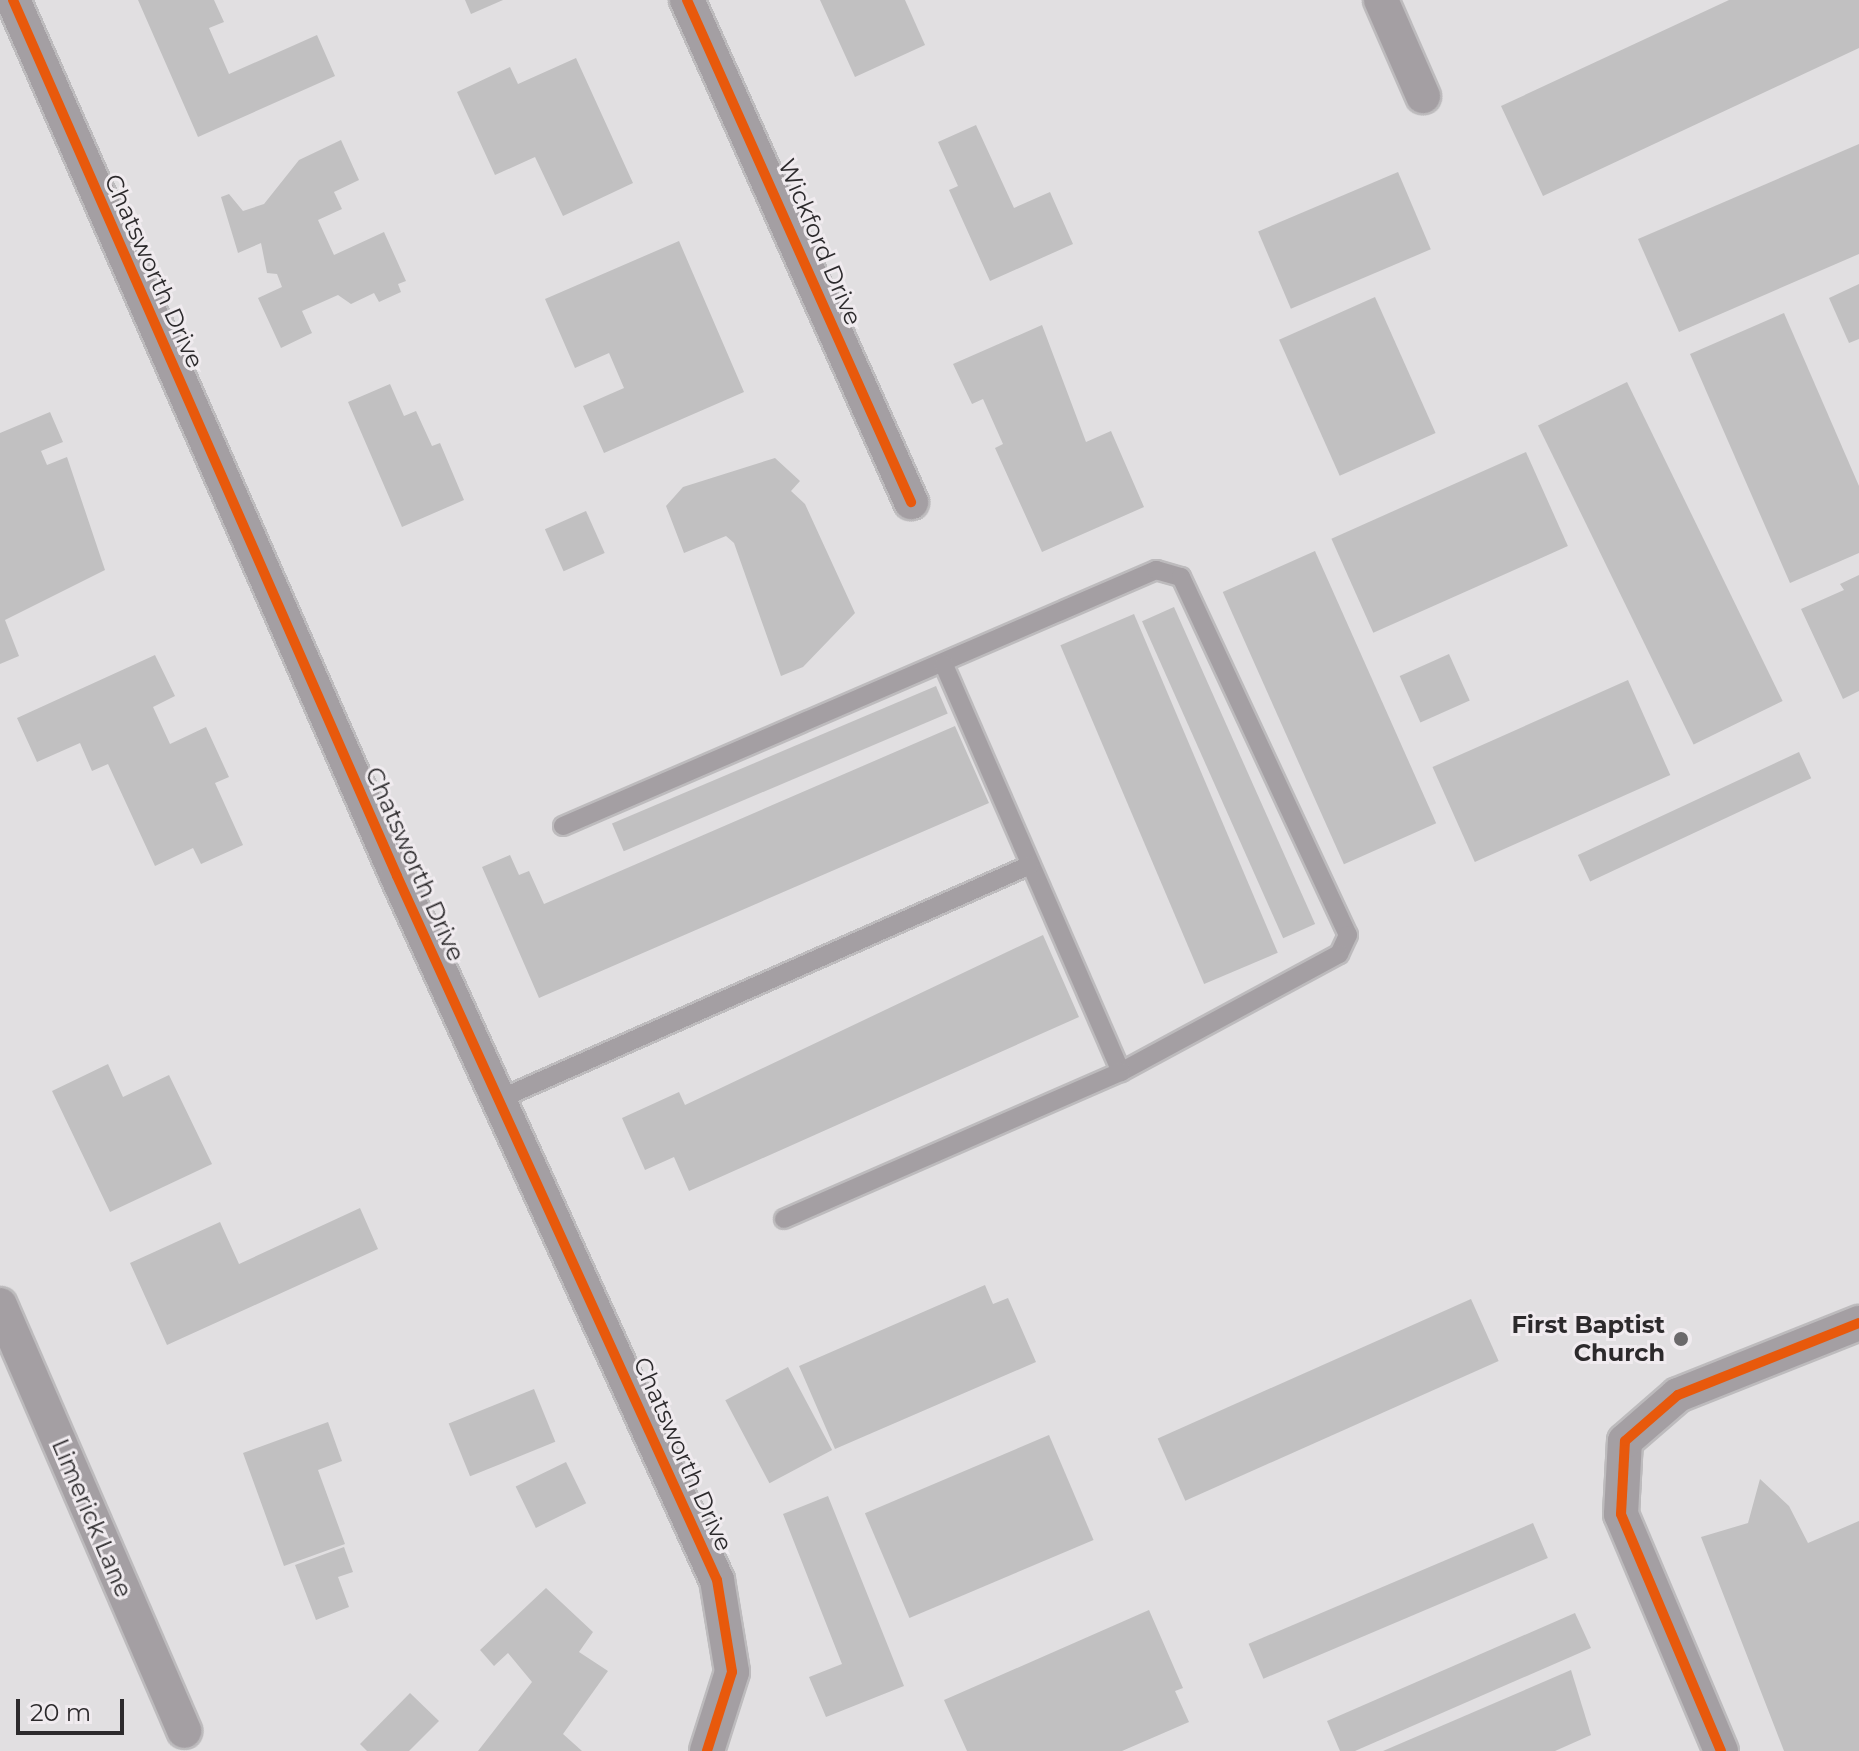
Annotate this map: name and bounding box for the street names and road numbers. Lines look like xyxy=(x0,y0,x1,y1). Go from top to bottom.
street label: Wickford Drive xyxy=(772,154,868,330)
street label: Chatsworth Drive xyxy=(98,169,210,373)
street label: Chatsworth Drive xyxy=(359,762,471,966)
street label: Chatsworth Drive xyxy=(627,1352,739,1556)
street label: Limerick Lane xyxy=(46,1434,138,1602)

